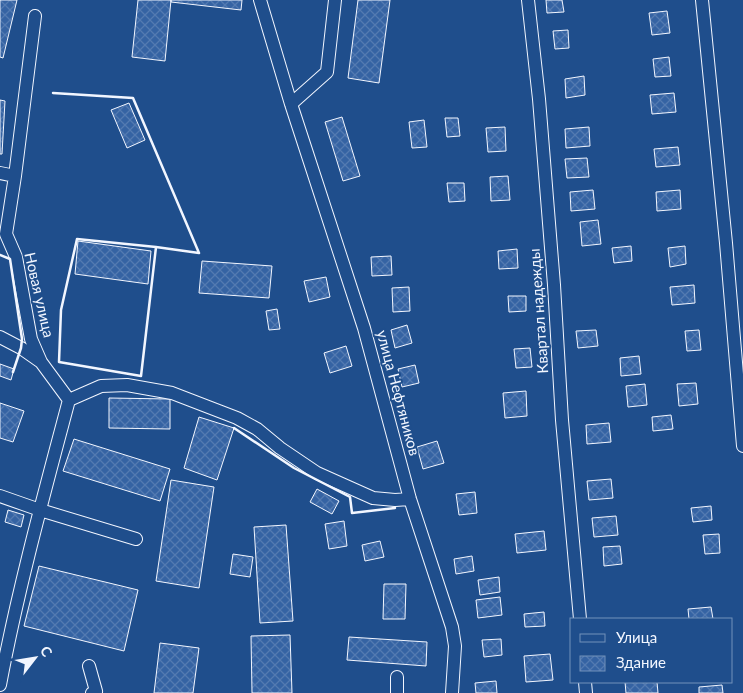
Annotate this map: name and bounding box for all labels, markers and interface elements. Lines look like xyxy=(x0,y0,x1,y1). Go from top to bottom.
street label: Квартал надежды xyxy=(525,248,551,374)
street label: Новая улица xyxy=(21,250,59,339)
street label: улица Нефтяников xyxy=(374,328,424,458)
legend xyxy=(570,618,733,683)
text: Улица xyxy=(616,628,657,646)
north arrow xyxy=(10,633,60,683)
text: С xyxy=(37,643,57,660)
text: Здание xyxy=(616,653,666,671)

